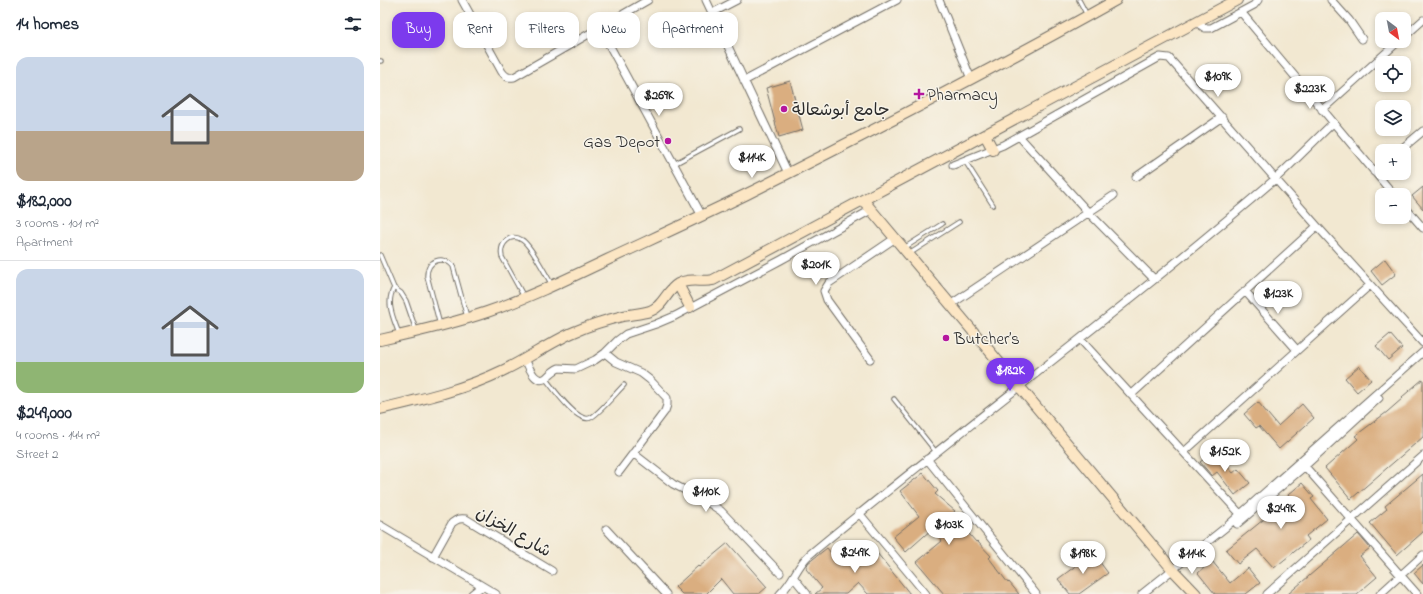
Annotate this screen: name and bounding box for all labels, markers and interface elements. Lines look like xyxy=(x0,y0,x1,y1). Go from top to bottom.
text: 14 homes xyxy=(16,12,79,37)
chip: Buy xyxy=(392,12,445,48)
chip: Rent xyxy=(453,12,507,48)
chip: Filters xyxy=(515,12,579,48)
chip: New xyxy=(587,12,640,48)
chip: Apartment xyxy=(648,12,738,48)
north arrow xyxy=(1375,12,1411,48)
map controls xyxy=(1375,12,1411,224)
icon: filters xyxy=(342,13,364,35)
button: locate xyxy=(1375,56,1411,92)
pin: $109K xyxy=(1190,64,1246,98)
text: $109K xyxy=(1204,67,1232,86)
pin: $223K xyxy=(1282,76,1338,110)
text: $223K xyxy=(1294,79,1326,98)
icon: home xyxy=(154,83,226,155)
pin: $269K xyxy=(631,83,687,117)
place label: Pharmacy xyxy=(927,83,998,109)
text: $269K xyxy=(644,86,674,105)
marker: Pharmacy xyxy=(914,89,924,99)
place label: جامع أبوشعالة xyxy=(792,98,890,123)
button: layers xyxy=(1375,100,1411,136)
marker: جامع أبوشعالة xyxy=(779,104,789,114)
place label: Gas Depot xyxy=(583,130,660,155)
marker: Gas Depot xyxy=(663,136,673,146)
button: + xyxy=(1375,144,1411,180)
pin: $114K xyxy=(724,145,780,179)
text: $114K xyxy=(738,148,766,167)
button: − xyxy=(1375,188,1411,224)
text: $182,000 xyxy=(16,189,71,214)
text: 3 rooms · 101 m² xyxy=(16,214,99,233)
text: Apartment xyxy=(16,233,73,252)
pin: $201K xyxy=(788,252,844,286)
text: $201K xyxy=(801,255,831,274)
pin: $123K xyxy=(1250,281,1306,315)
text: $123K xyxy=(1263,284,1293,303)
icon: home xyxy=(154,295,226,367)
place label: Butcher’s xyxy=(953,327,1020,352)
marker: Butcher’s xyxy=(941,333,951,343)
pin: $182K xyxy=(982,358,1038,392)
text: $182K xyxy=(995,361,1025,380)
text: $249,000 xyxy=(16,401,72,426)
text: 4 rooms · 144 m² xyxy=(16,426,100,445)
pin: $152K xyxy=(1197,439,1253,473)
text: $152K xyxy=(1209,442,1241,461)
text: Street 2 xyxy=(16,445,58,464)
pin: $110K xyxy=(678,479,734,513)
text: $110K xyxy=(692,482,720,501)
pin: $249K xyxy=(1253,496,1309,530)
text: $249K xyxy=(1266,499,1296,518)
street label: شارع الخزان xyxy=(471,501,556,564)
pin: $103K xyxy=(921,512,977,546)
text: $103K xyxy=(934,515,964,534)
pin: $249K xyxy=(827,540,883,574)
pin: $198K xyxy=(1055,541,1111,575)
pin: $114K xyxy=(1164,541,1220,575)
text: $249K xyxy=(840,543,870,562)
text: $198K xyxy=(1069,544,1097,563)
text: $114K xyxy=(1178,544,1206,563)

